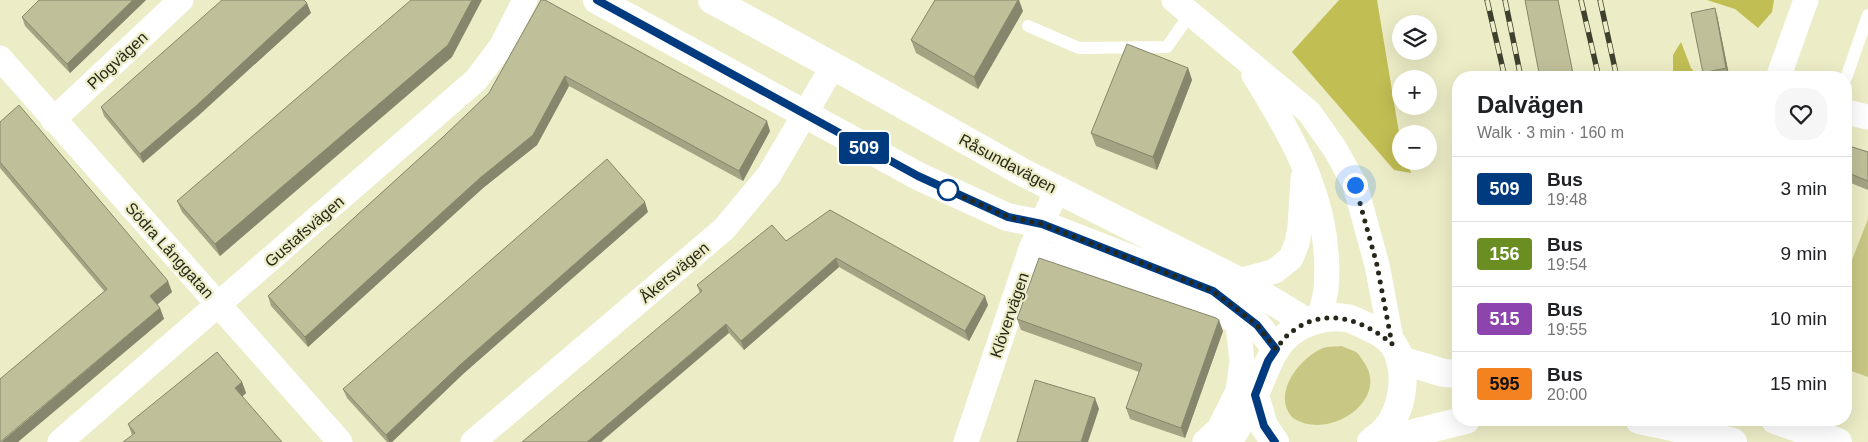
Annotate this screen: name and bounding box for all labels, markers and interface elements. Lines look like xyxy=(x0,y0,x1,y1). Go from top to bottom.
map controls xyxy=(1392,15,1437,170)
button: layers xyxy=(1392,15,1437,60)
street label: Plogvägen xyxy=(84,28,151,92)
button: + xyxy=(1392,70,1437,115)
button: heart xyxy=(1775,88,1827,140)
text: Dalvägen xyxy=(1477,91,1584,118)
text: Walk · 3 min · 160 m xyxy=(1477,124,1624,141)
button: − xyxy=(1392,125,1437,170)
street label: Råsundavägen xyxy=(956,131,1059,196)
line badge: 509 xyxy=(835,132,893,164)
text: 509 xyxy=(849,138,879,158)
text: Bus xyxy=(1547,169,1583,190)
your location xyxy=(1343,173,1368,198)
text: 3 min xyxy=(1781,178,1827,199)
unlabelled marker xyxy=(937,179,959,201)
text: 509 xyxy=(1489,179,1520,199)
text: 19:48 xyxy=(1547,191,1587,208)
street label: Gustafsvägen xyxy=(261,193,347,270)
street label: Södra Långgatan xyxy=(122,199,217,302)
text: Bus xyxy=(1547,234,1583,255)
street label: Åkersvägen xyxy=(636,238,712,306)
text: 9 min xyxy=(1781,243,1827,264)
text: 156 xyxy=(1489,244,1520,264)
text: 19:54 xyxy=(1547,256,1587,273)
street label: Klövervägen xyxy=(987,270,1032,360)
text: Bus xyxy=(1547,299,1583,320)
text: 10 min xyxy=(1770,308,1827,329)
text: 515 xyxy=(1489,309,1520,329)
text: 19:55 xyxy=(1547,321,1587,338)
text: Bus xyxy=(1547,364,1583,385)
text: 15 min xyxy=(1770,373,1827,394)
text: 595 xyxy=(1489,374,1520,394)
text: 20:00 xyxy=(1547,386,1587,403)

